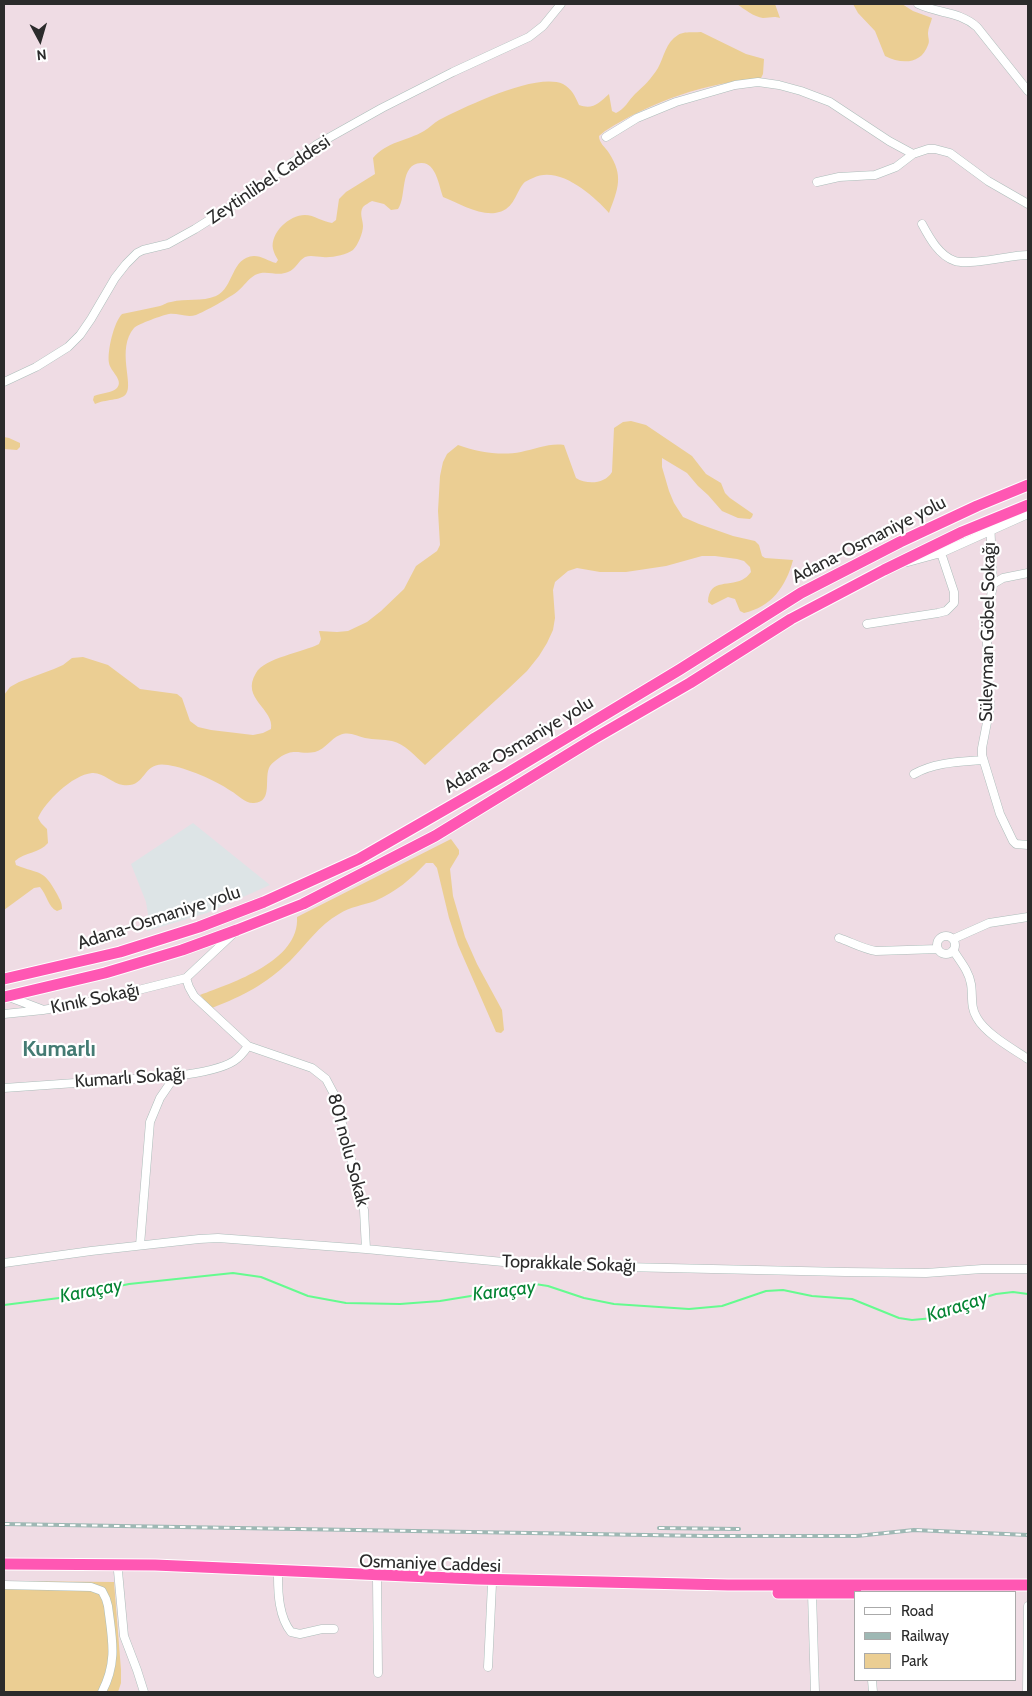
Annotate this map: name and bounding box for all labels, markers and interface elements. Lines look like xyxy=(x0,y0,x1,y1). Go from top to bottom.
north arrow xyxy=(15,15,65,65)
text: N xyxy=(36,45,47,64)
street label: Zeytinlibel Caddesi xyxy=(204,131,334,229)
street label: Adana-Osmaniye yolu xyxy=(788,492,950,588)
street label: Süleyman Göbel Sokağı xyxy=(976,542,1000,722)
street label: Adana-Osmaniye yolu xyxy=(441,692,597,798)
street label: Adana-Osmaniye yolu xyxy=(75,881,243,955)
street label: Kınık Sokağı xyxy=(49,979,141,1019)
district label: Kumarlı xyxy=(22,1037,96,1063)
street label: Kumarlı Sokağı xyxy=(74,1063,186,1093)
street label: 801 nolu Sokak xyxy=(323,1091,373,1209)
street label: Toprakkale Sokağı xyxy=(502,1251,636,1277)
water label: Karaçay xyxy=(58,1274,124,1308)
water label: Karaçay xyxy=(471,1276,537,1306)
water label: Karaçay xyxy=(923,1286,991,1328)
street label: Osmaniye Caddesi xyxy=(359,1551,501,1577)
legend xyxy=(854,1591,1017,1681)
text: Road xyxy=(901,1602,934,1620)
text: Railway xyxy=(901,1627,949,1645)
text: Park xyxy=(901,1652,928,1670)

